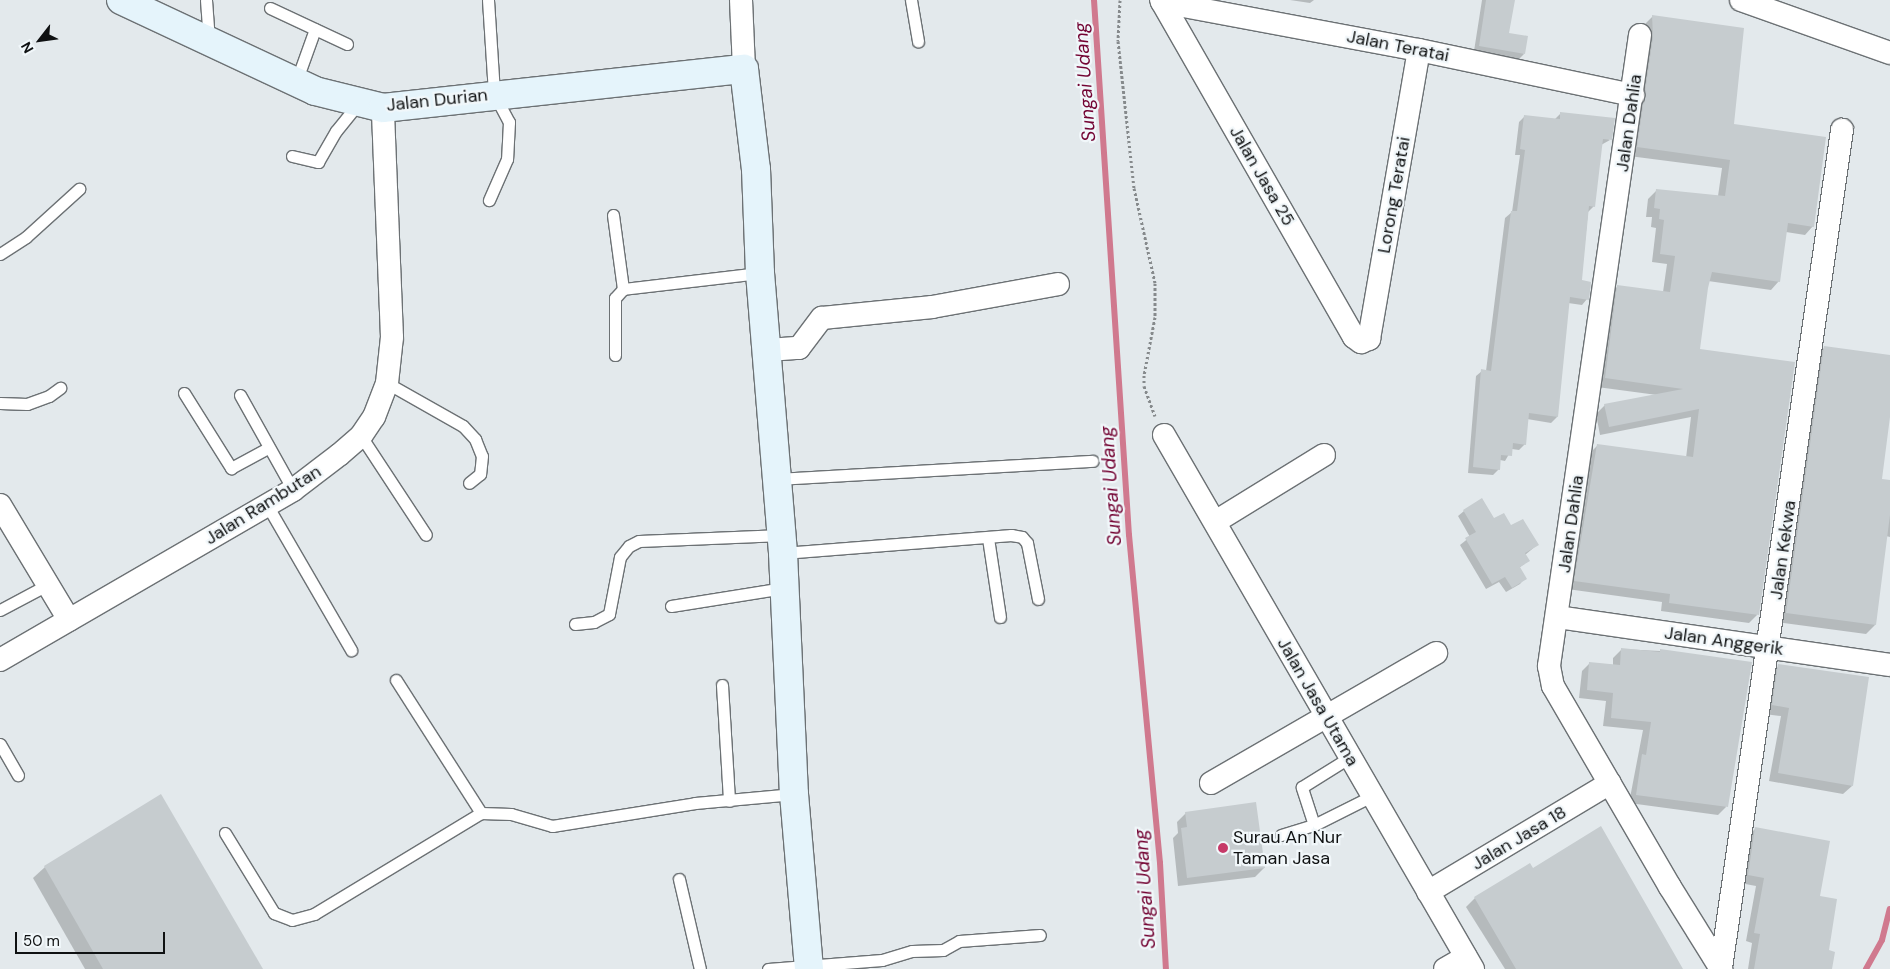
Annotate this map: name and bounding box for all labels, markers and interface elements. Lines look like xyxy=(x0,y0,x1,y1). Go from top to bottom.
north arrow xyxy=(15,15,65,65)
water label: Sungai Udang xyxy=(1069,21,1101,143)
street label: Jalan Teratai xyxy=(1345,25,1451,67)
text: N xyxy=(17,39,37,56)
street label: Jalan Dahlia xyxy=(1611,73,1647,173)
street label: Jalan Durian xyxy=(385,84,489,116)
street label: Jalan Jasa 25 xyxy=(1225,122,1299,230)
street label: Lorong Teratai xyxy=(1373,135,1415,255)
water label: Sungai Udang xyxy=(1095,425,1127,547)
street label: Jalan Rambutan xyxy=(201,461,325,549)
street label: Jalan Dahlia xyxy=(1553,474,1589,574)
street label: Jalan Kekwa xyxy=(1765,499,1801,601)
street label: Jalan Anggerik xyxy=(1663,622,1785,660)
street label: Jalan Jasa Utama xyxy=(1272,634,1364,770)
street label: Jalan Jasa 18 xyxy=(1468,801,1570,875)
place label: Surau An Nur Taman Jasa xyxy=(1233,827,1342,870)
water label: Sungai Udang xyxy=(1129,828,1161,950)
marker: Surau An Nur Taman Jasa xyxy=(1217,842,1229,854)
scale bar xyxy=(18,922,168,954)
text: 50 m xyxy=(23,931,60,951)

